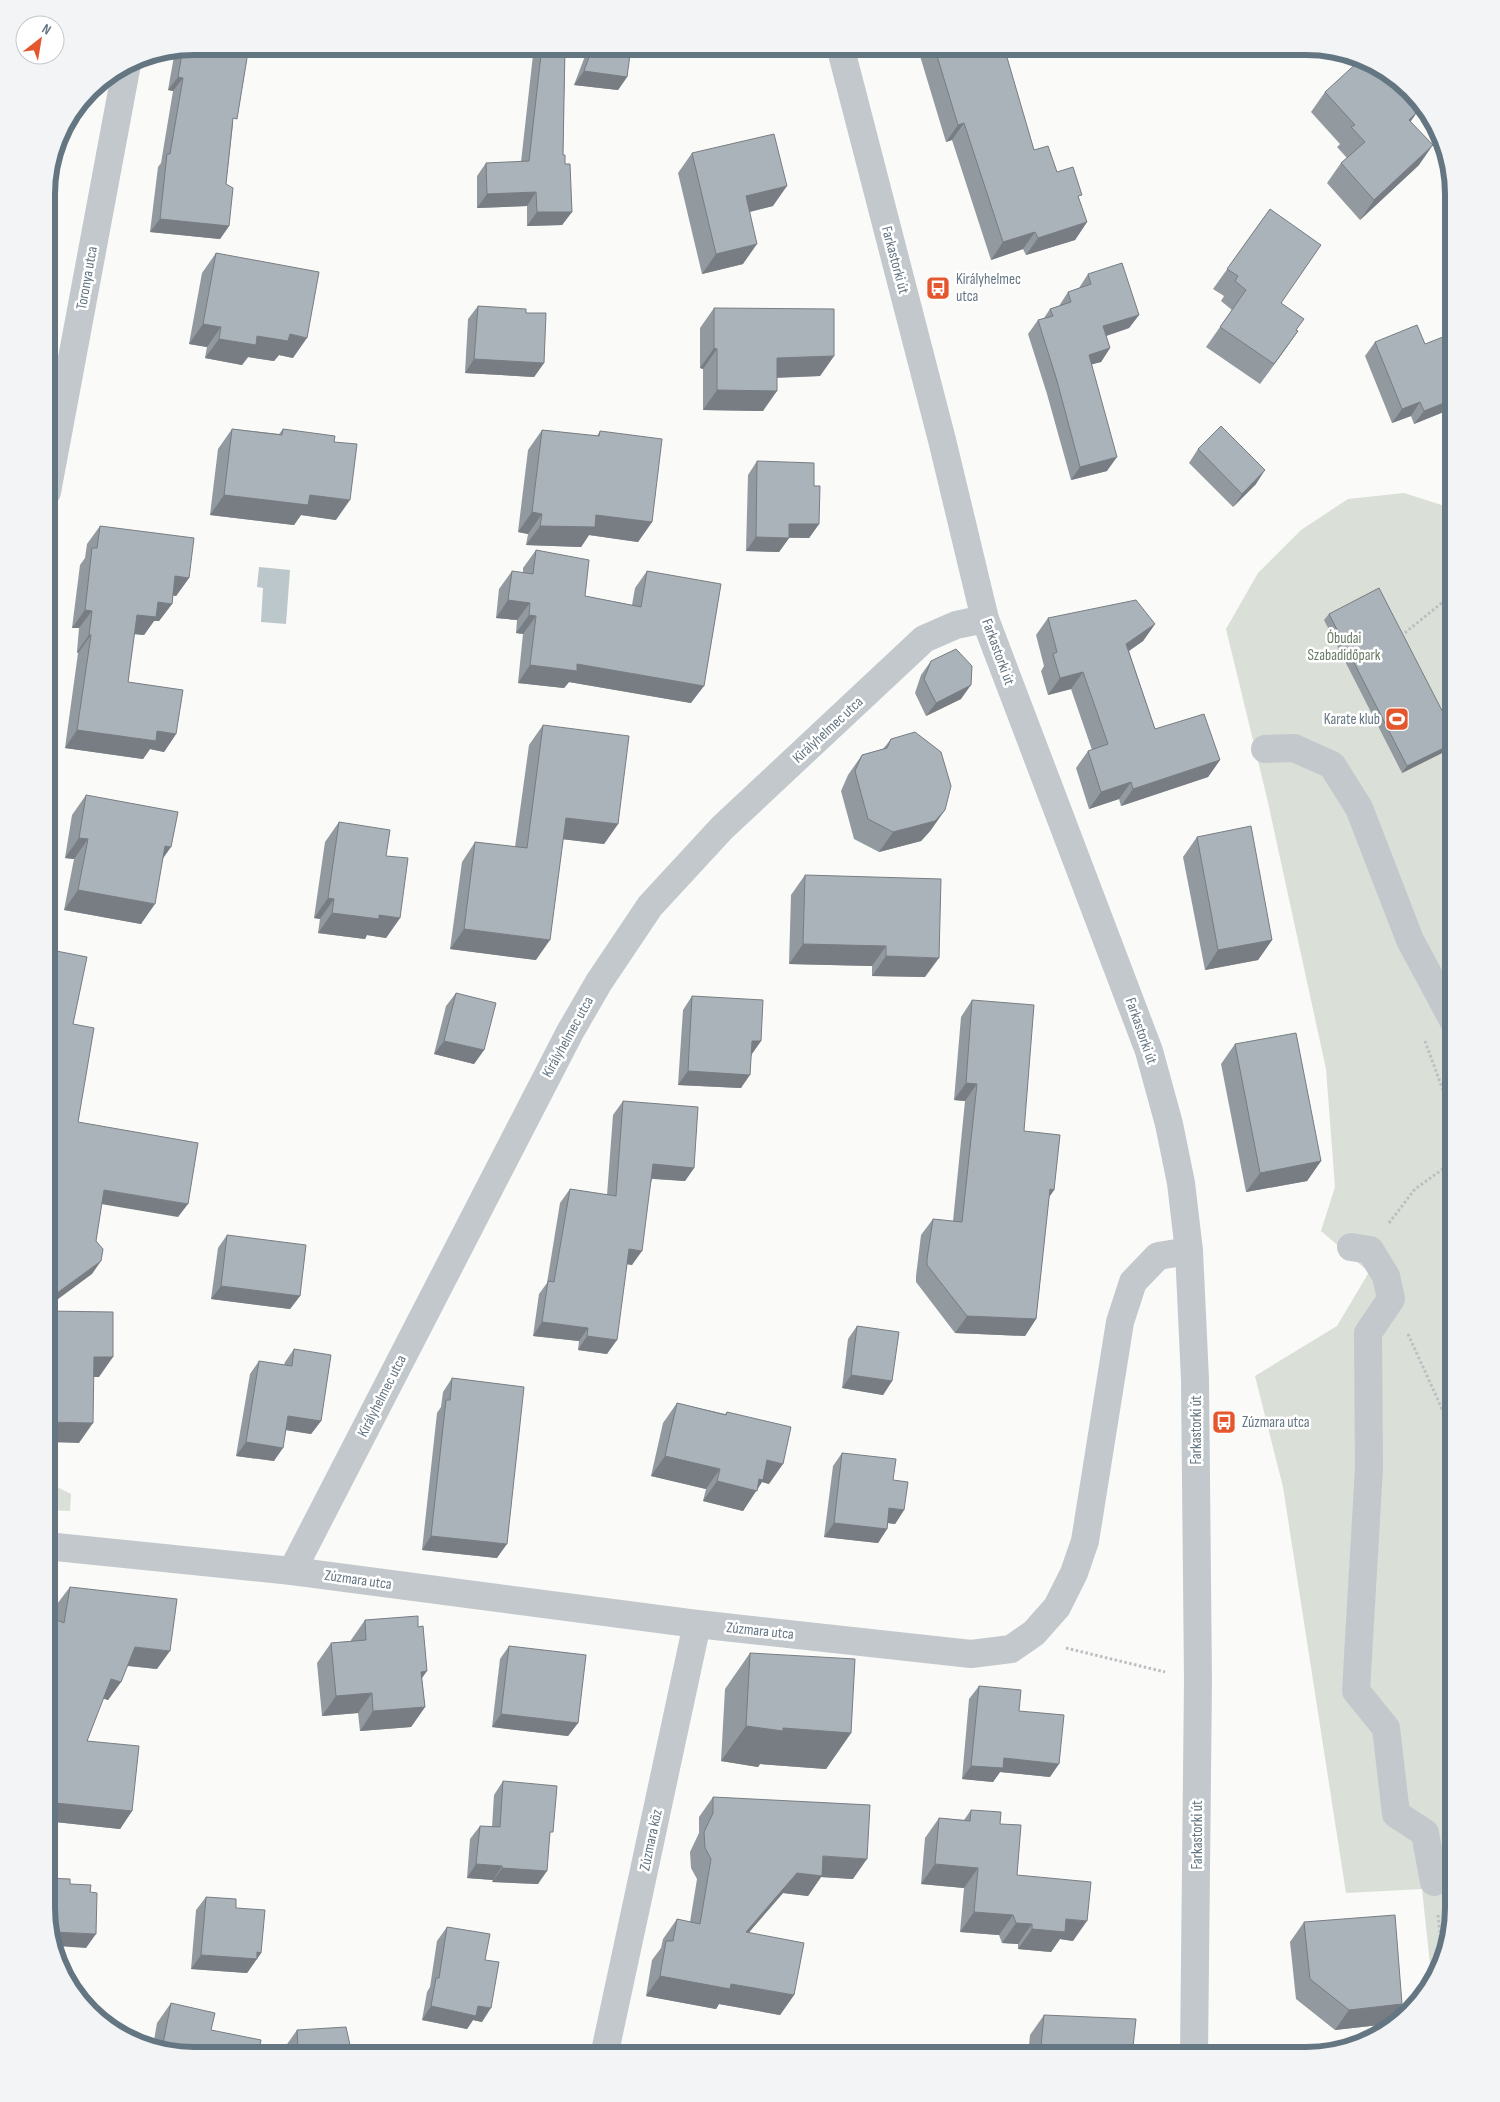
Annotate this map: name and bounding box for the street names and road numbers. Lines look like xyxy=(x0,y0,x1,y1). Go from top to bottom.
street label: Farkastorki út xyxy=(877,224,913,296)
street label: Toronya utca xyxy=(72,245,102,311)
street label: Farkastorki út xyxy=(977,616,1019,688)
street label: Királyhelmec utca xyxy=(789,692,867,768)
street label: Királyhelmec utca xyxy=(538,993,598,1081)
street label: Farkastorki út xyxy=(1121,995,1161,1067)
street label: Királyhelmec utca xyxy=(353,1352,411,1440)
street label: Farkastorki út xyxy=(1187,1395,1206,1465)
street label: Zúzmara utca xyxy=(323,1566,393,1594)
street label: Zúzmara utca xyxy=(725,1618,795,1644)
street label: Farkastorki út xyxy=(1188,1800,1207,1870)
street label: Zúzmara köz xyxy=(635,1807,667,1872)

